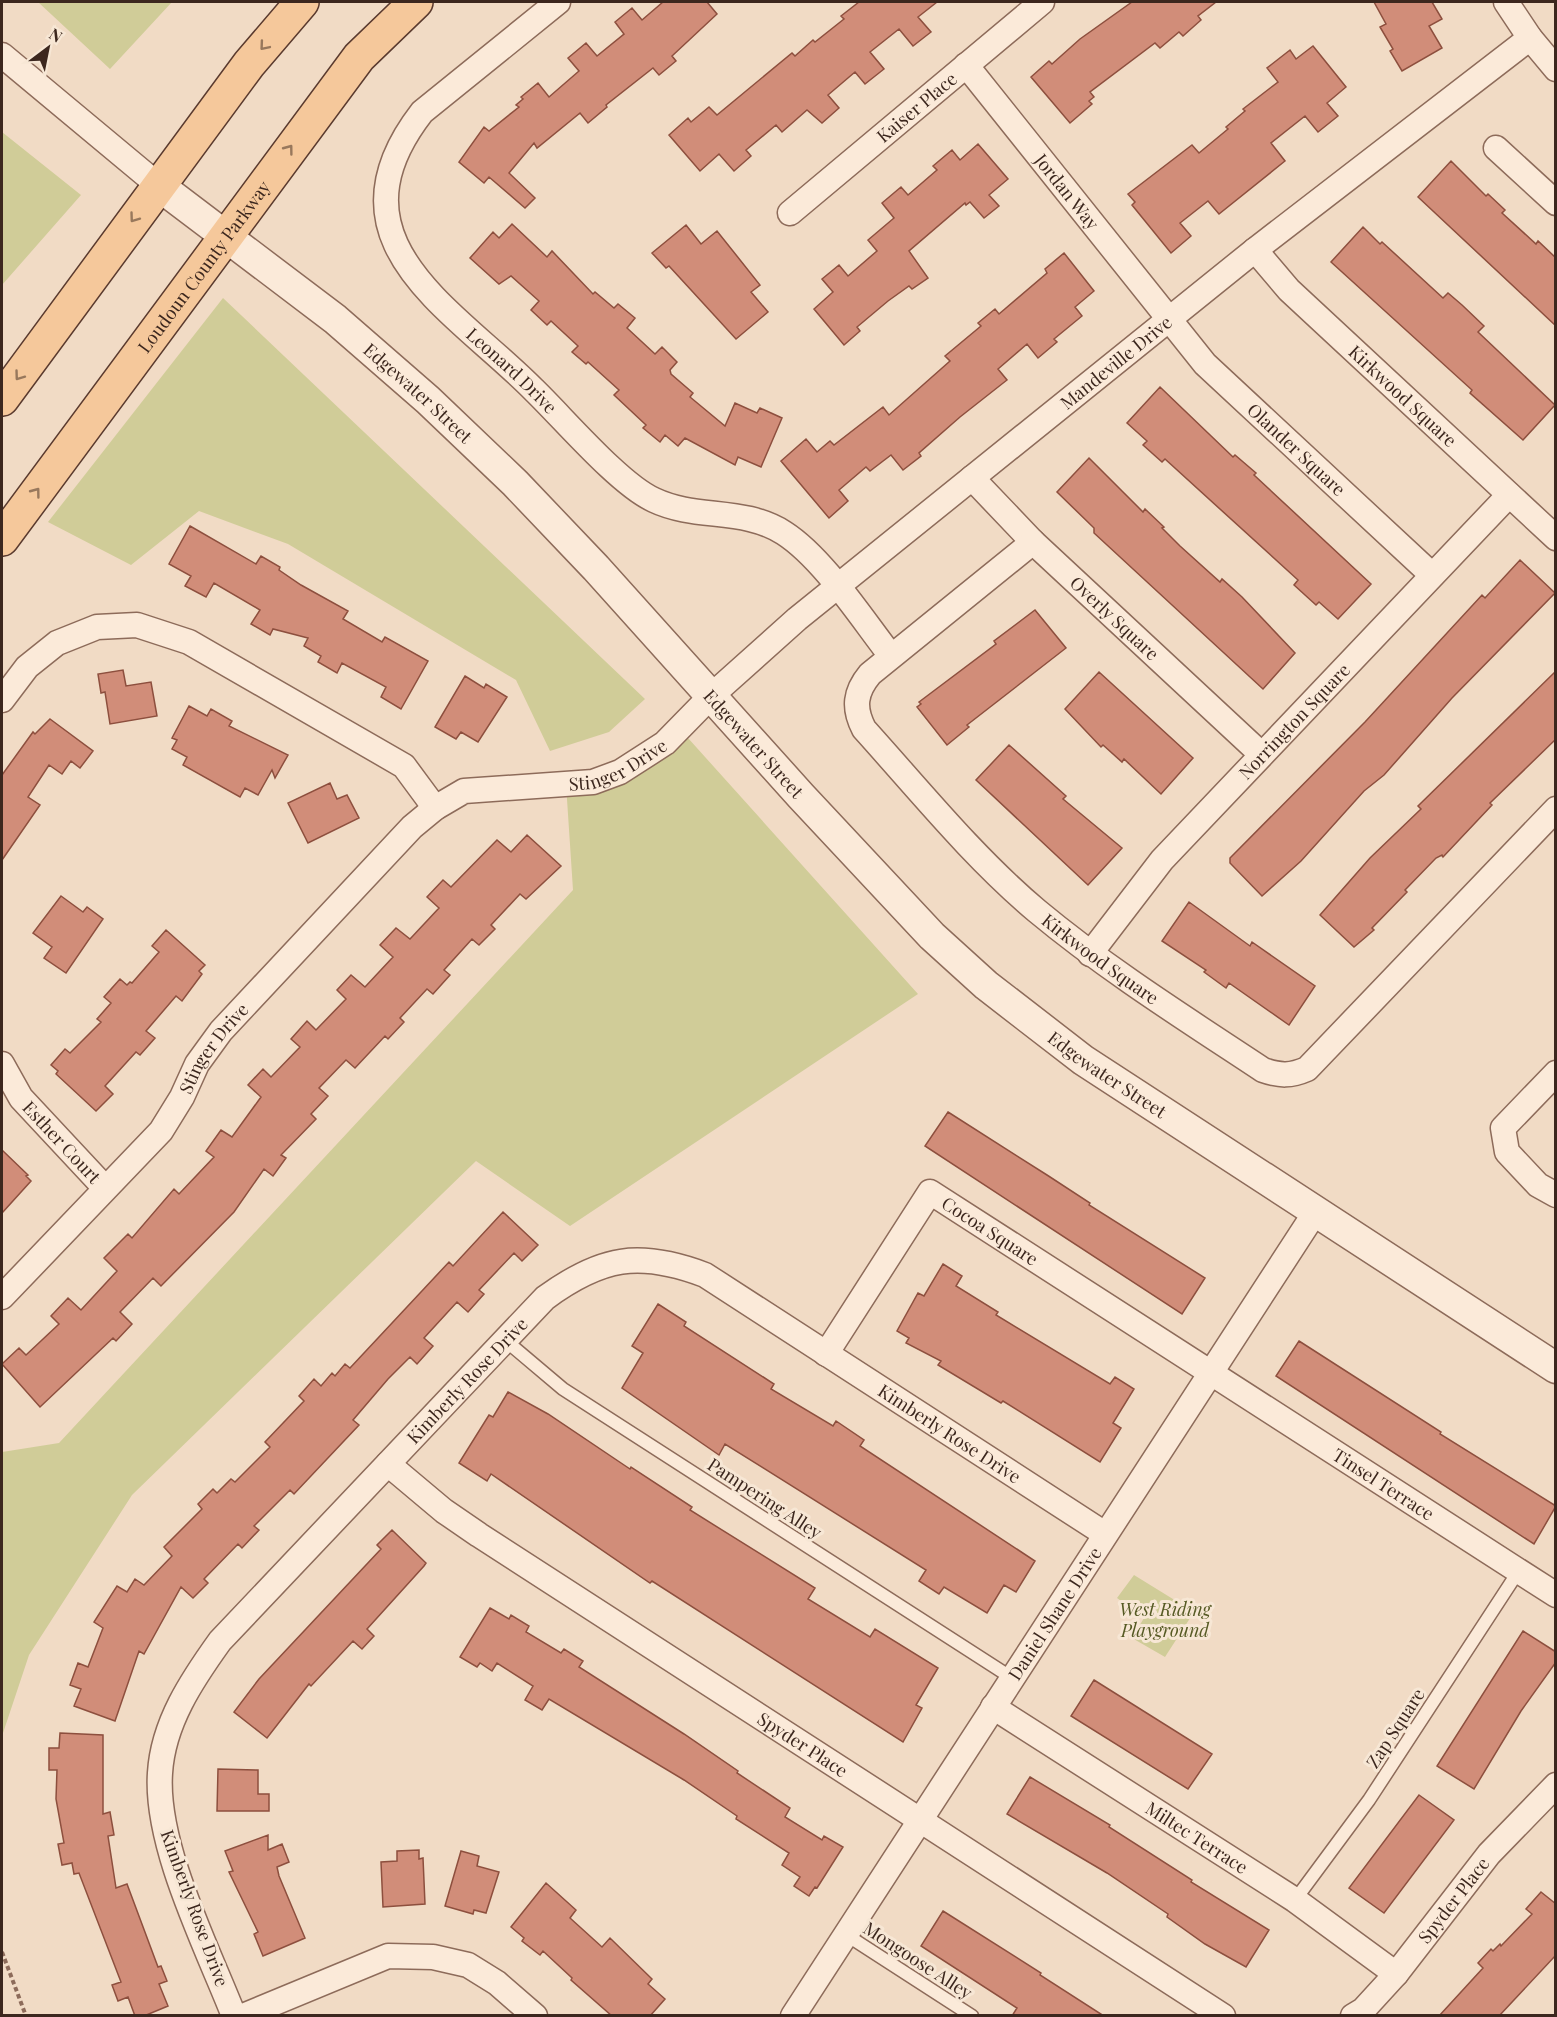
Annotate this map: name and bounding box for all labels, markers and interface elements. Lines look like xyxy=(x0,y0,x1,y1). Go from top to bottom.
north arrow xyxy=(18,18,78,78)
text: N xyxy=(46,23,67,47)
one-way arrow xyxy=(260,39,271,50)
street label: Kaiser Place xyxy=(871,67,962,148)
one-way arrow xyxy=(282,145,293,156)
street label: Jordan Way xyxy=(1029,148,1105,234)
street label: Loudoun County Parkway xyxy=(132,176,275,358)
one-way arrow xyxy=(130,211,141,222)
street label: Mandeville Drive xyxy=(1055,310,1177,414)
street label: Leonard Drive xyxy=(461,322,562,418)
street label: Edgewater Street xyxy=(359,337,478,448)
street label: Kirkwood Square xyxy=(1344,340,1462,452)
one-way arrow xyxy=(15,369,26,380)
street label: Olander Square xyxy=(1242,398,1351,501)
one-way arrow xyxy=(29,488,40,499)
street label: Overly Square xyxy=(1065,571,1164,665)
street label: Norrington Square xyxy=(1233,658,1355,784)
street label: Edgewater Street xyxy=(699,684,809,803)
street label: Stinger Drive xyxy=(568,733,671,796)
street label: Kirkwood Square xyxy=(1037,908,1163,1010)
street label: Stinger Drive xyxy=(173,998,253,1098)
street label: Edgewater Street xyxy=(1043,1025,1172,1124)
street label: Esther Court xyxy=(18,1096,107,1189)
street label: Cocoa Square xyxy=(937,1191,1043,1271)
street label: Kimberly Rose Drive xyxy=(401,1312,533,1449)
street label: Kimberly Rose Drive xyxy=(874,1378,1026,1488)
street label: Tinsel Terrace xyxy=(1328,1443,1439,1526)
street label: Pampering Alley xyxy=(703,1452,827,1544)
street label: Daniel Shane Drive xyxy=(1002,1542,1107,1685)
park label: West Riding Playground xyxy=(1119,1597,1213,1642)
street label: Zap Square xyxy=(1360,1683,1430,1773)
street label: Spyder Place xyxy=(753,1706,852,1782)
street label: Miltec Terrace xyxy=(1141,1796,1253,1879)
street label: Kimberly Rose Drive xyxy=(155,1826,235,1990)
street label: Spyder Place xyxy=(1412,1852,1494,1948)
street label: Mongoose Alley xyxy=(859,1916,977,2004)

